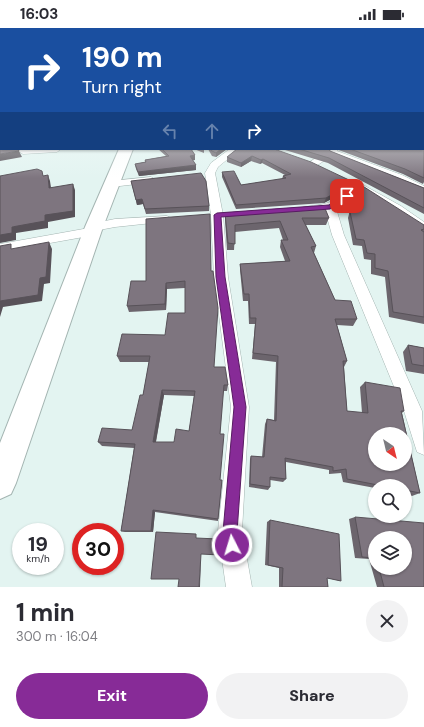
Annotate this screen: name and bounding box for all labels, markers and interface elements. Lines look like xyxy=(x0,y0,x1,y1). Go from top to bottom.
text: 16:03 xyxy=(20,4,58,24)
text: 190 m xyxy=(82,39,163,76)
icon: right xyxy=(16,44,68,96)
text: Turn right xyxy=(82,75,162,99)
icon: left xyxy=(159,120,181,142)
icon: ahead xyxy=(201,120,223,142)
icon: right xyxy=(243,120,265,142)
pin xyxy=(330,179,364,213)
icon: arrive xyxy=(336,185,358,207)
north arrow xyxy=(368,427,412,471)
map controls xyxy=(368,427,412,575)
button: search xyxy=(368,479,412,523)
speed limit sign: 30 xyxy=(72,523,124,575)
position arrow xyxy=(211,524,253,566)
text: 19 xyxy=(28,531,48,557)
button: layers xyxy=(368,531,412,575)
text: km/h xyxy=(26,552,50,565)
text: 1 min xyxy=(16,597,75,628)
button: close xyxy=(366,600,408,642)
text: 300 m · 16:04 xyxy=(16,628,98,645)
button: Exit xyxy=(16,673,208,719)
button: Share xyxy=(216,673,408,719)

